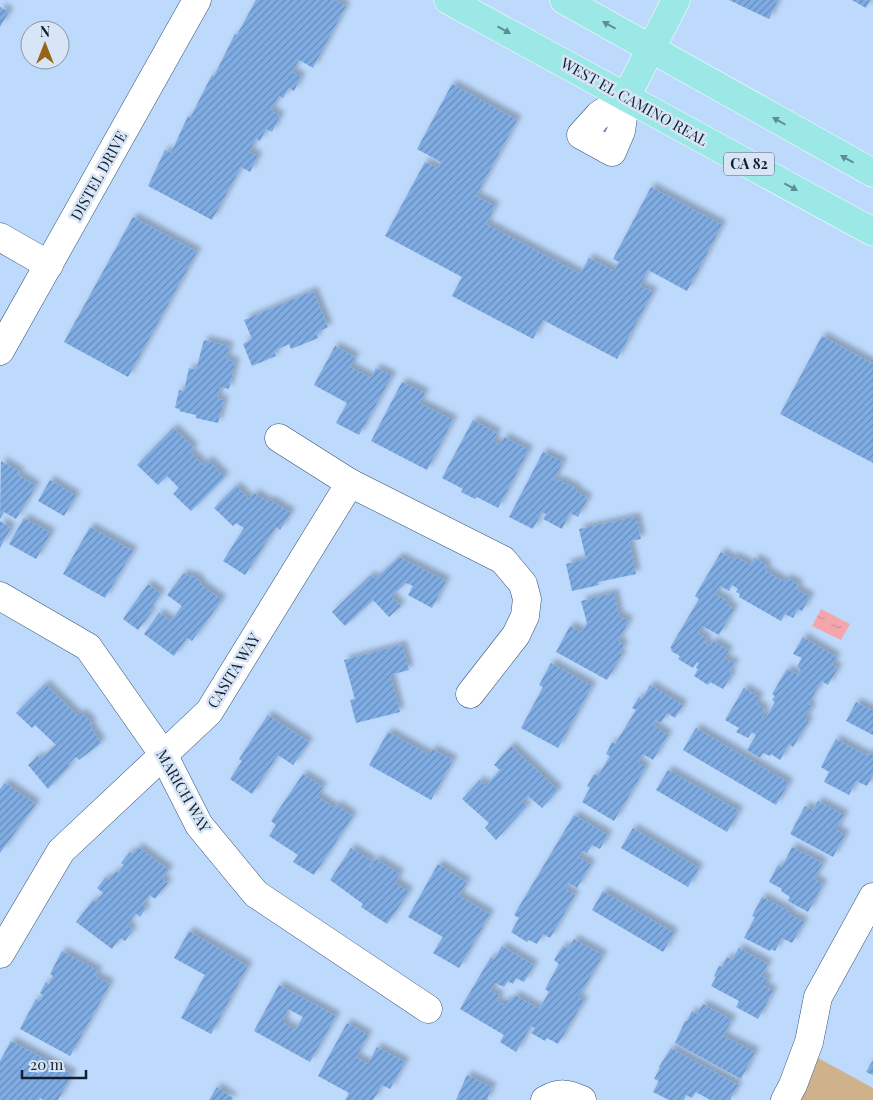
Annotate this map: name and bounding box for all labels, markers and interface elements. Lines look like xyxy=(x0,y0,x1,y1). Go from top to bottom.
north arrow xyxy=(20,20,70,70)
one-way arrow xyxy=(602,21,617,29)
text: N xyxy=(40,22,50,41)
one-way arrow xyxy=(497,26,510,35)
street label: WEST EL CAMINO REAL xyxy=(557,52,712,150)
one-way arrow xyxy=(772,116,785,125)
street label: DISTEL DRIVE xyxy=(65,127,131,224)
road number: CA 82 xyxy=(724,152,774,175)
one-way arrow xyxy=(840,155,854,163)
one-way arrow xyxy=(785,183,798,192)
street label: CASITA WAY xyxy=(202,629,264,712)
street label: MARICH WAY xyxy=(152,746,216,835)
scale bar xyxy=(22,1048,86,1080)
text: 20 m xyxy=(30,1054,64,1074)

